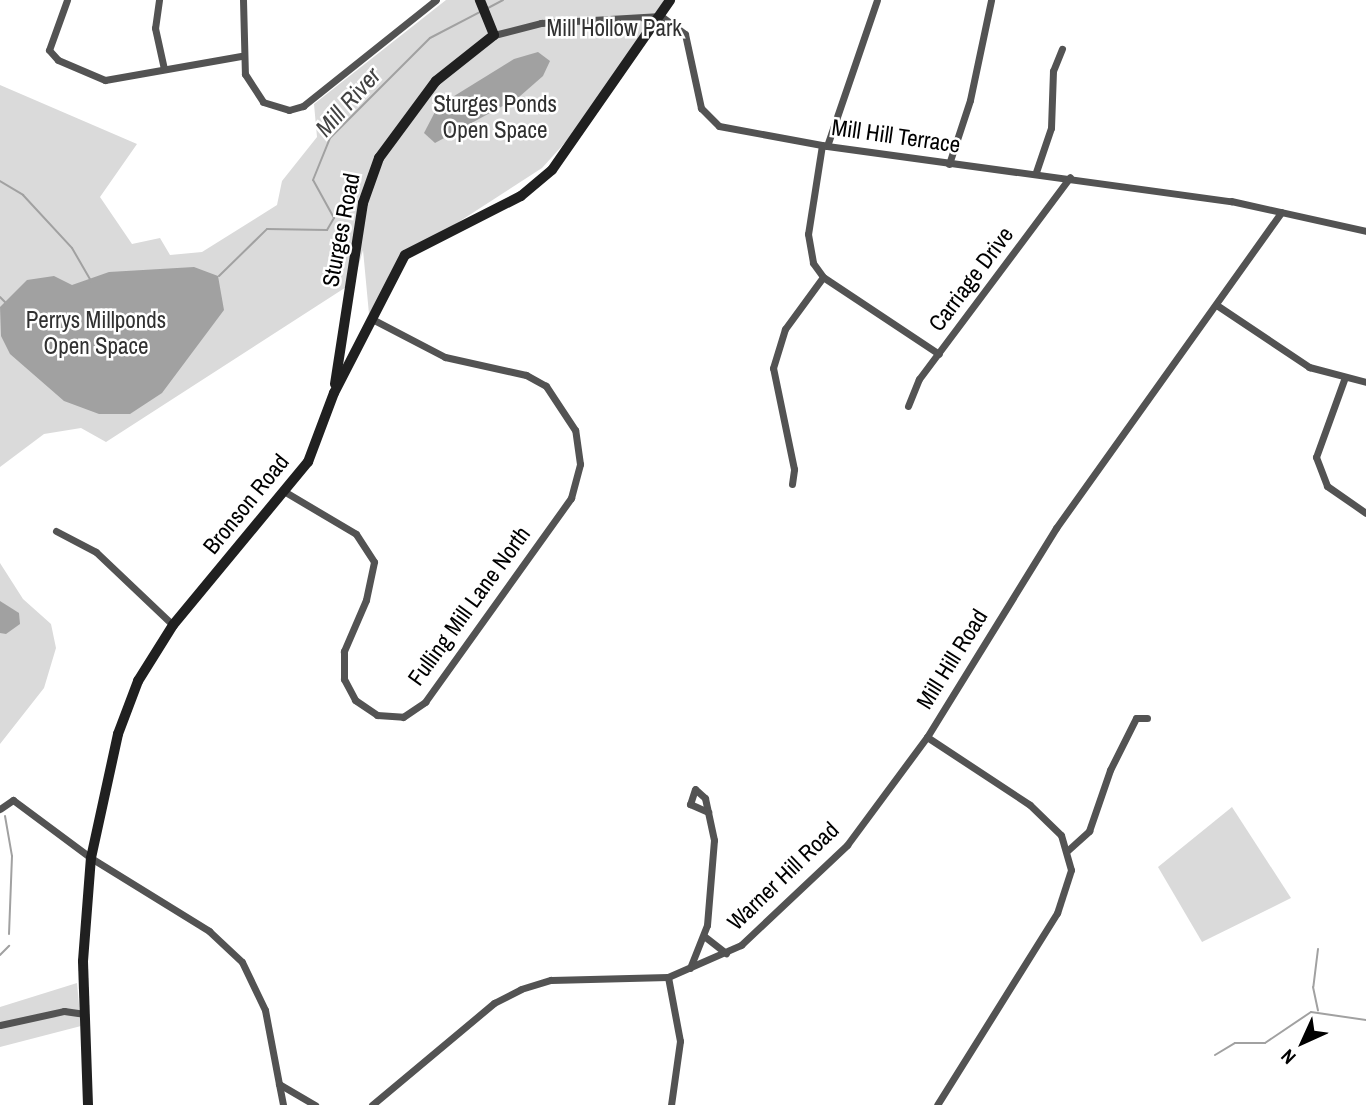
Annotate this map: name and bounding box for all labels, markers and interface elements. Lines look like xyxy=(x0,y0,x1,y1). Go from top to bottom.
park label: Mill Hollow Park xyxy=(546,14,682,42)
water label: Mill River xyxy=(310,61,386,143)
park label: Sturges Ponds Open Space xyxy=(433,90,557,144)
street label: Mill Hill Terrace xyxy=(830,113,962,159)
street label: Sturges Road xyxy=(316,171,366,289)
street label: Carriage Drive xyxy=(923,221,1019,337)
park label: Perrys Millponds Open Space xyxy=(26,306,166,360)
street label: Bronson Road xyxy=(197,448,295,560)
street label: Fulling Mill Lane North xyxy=(402,521,536,691)
street label: Mill Hill Road xyxy=(911,604,993,714)
street label: Warner Hill Road xyxy=(722,816,844,936)
north arrow xyxy=(1268,1007,1338,1077)
text: N xyxy=(1275,1044,1301,1070)

